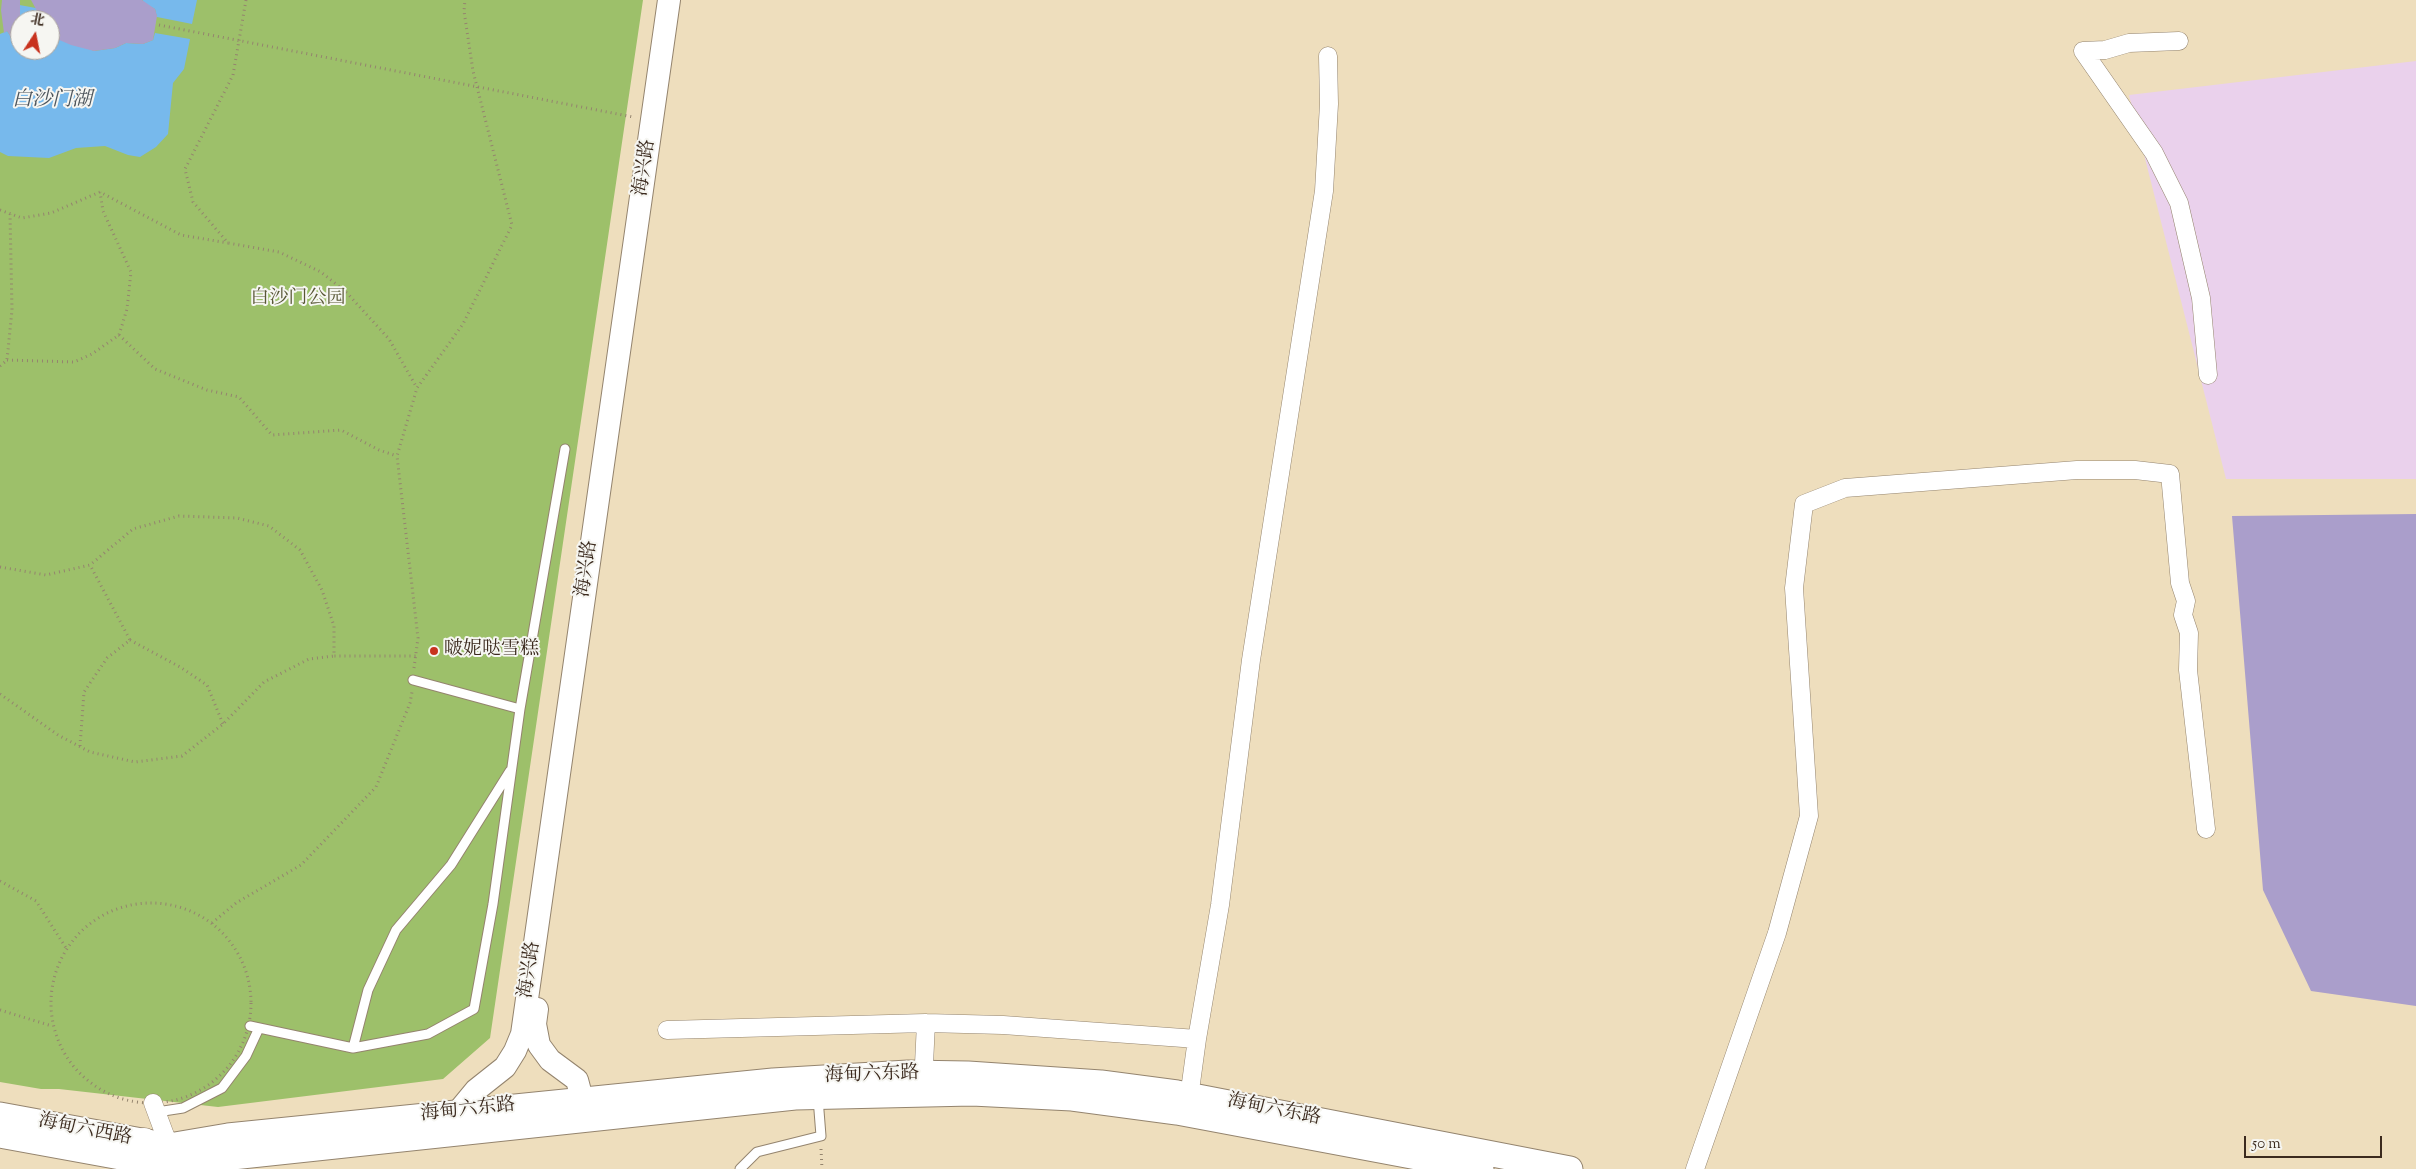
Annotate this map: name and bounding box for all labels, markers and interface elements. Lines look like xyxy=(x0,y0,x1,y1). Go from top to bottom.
north arrow xyxy=(10,10,60,60)
text: 北 xyxy=(29,10,46,32)
water label: 白沙门湖 xyxy=(12,90,92,114)
street label: 海兴路 xyxy=(631,138,661,198)
park label: 白沙门公园 xyxy=(251,289,345,311)
street label: 海兴路 xyxy=(573,539,603,599)
place label: 啵妮哒雪糕 xyxy=(444,640,539,662)
marker: 啵妮哒雪糕 xyxy=(428,645,440,657)
street label: 海兴路 xyxy=(516,940,546,1000)
street label: 海甸六东路 xyxy=(824,1063,920,1089)
street label: 海甸六东路 xyxy=(1225,1091,1323,1131)
street label: 海甸六东路 xyxy=(420,1095,516,1127)
street label: 海甸六西路 xyxy=(36,1111,134,1151)
scale bar xyxy=(2246,1126,2384,1158)
text: 50 m xyxy=(2252,1134,2281,1155)

